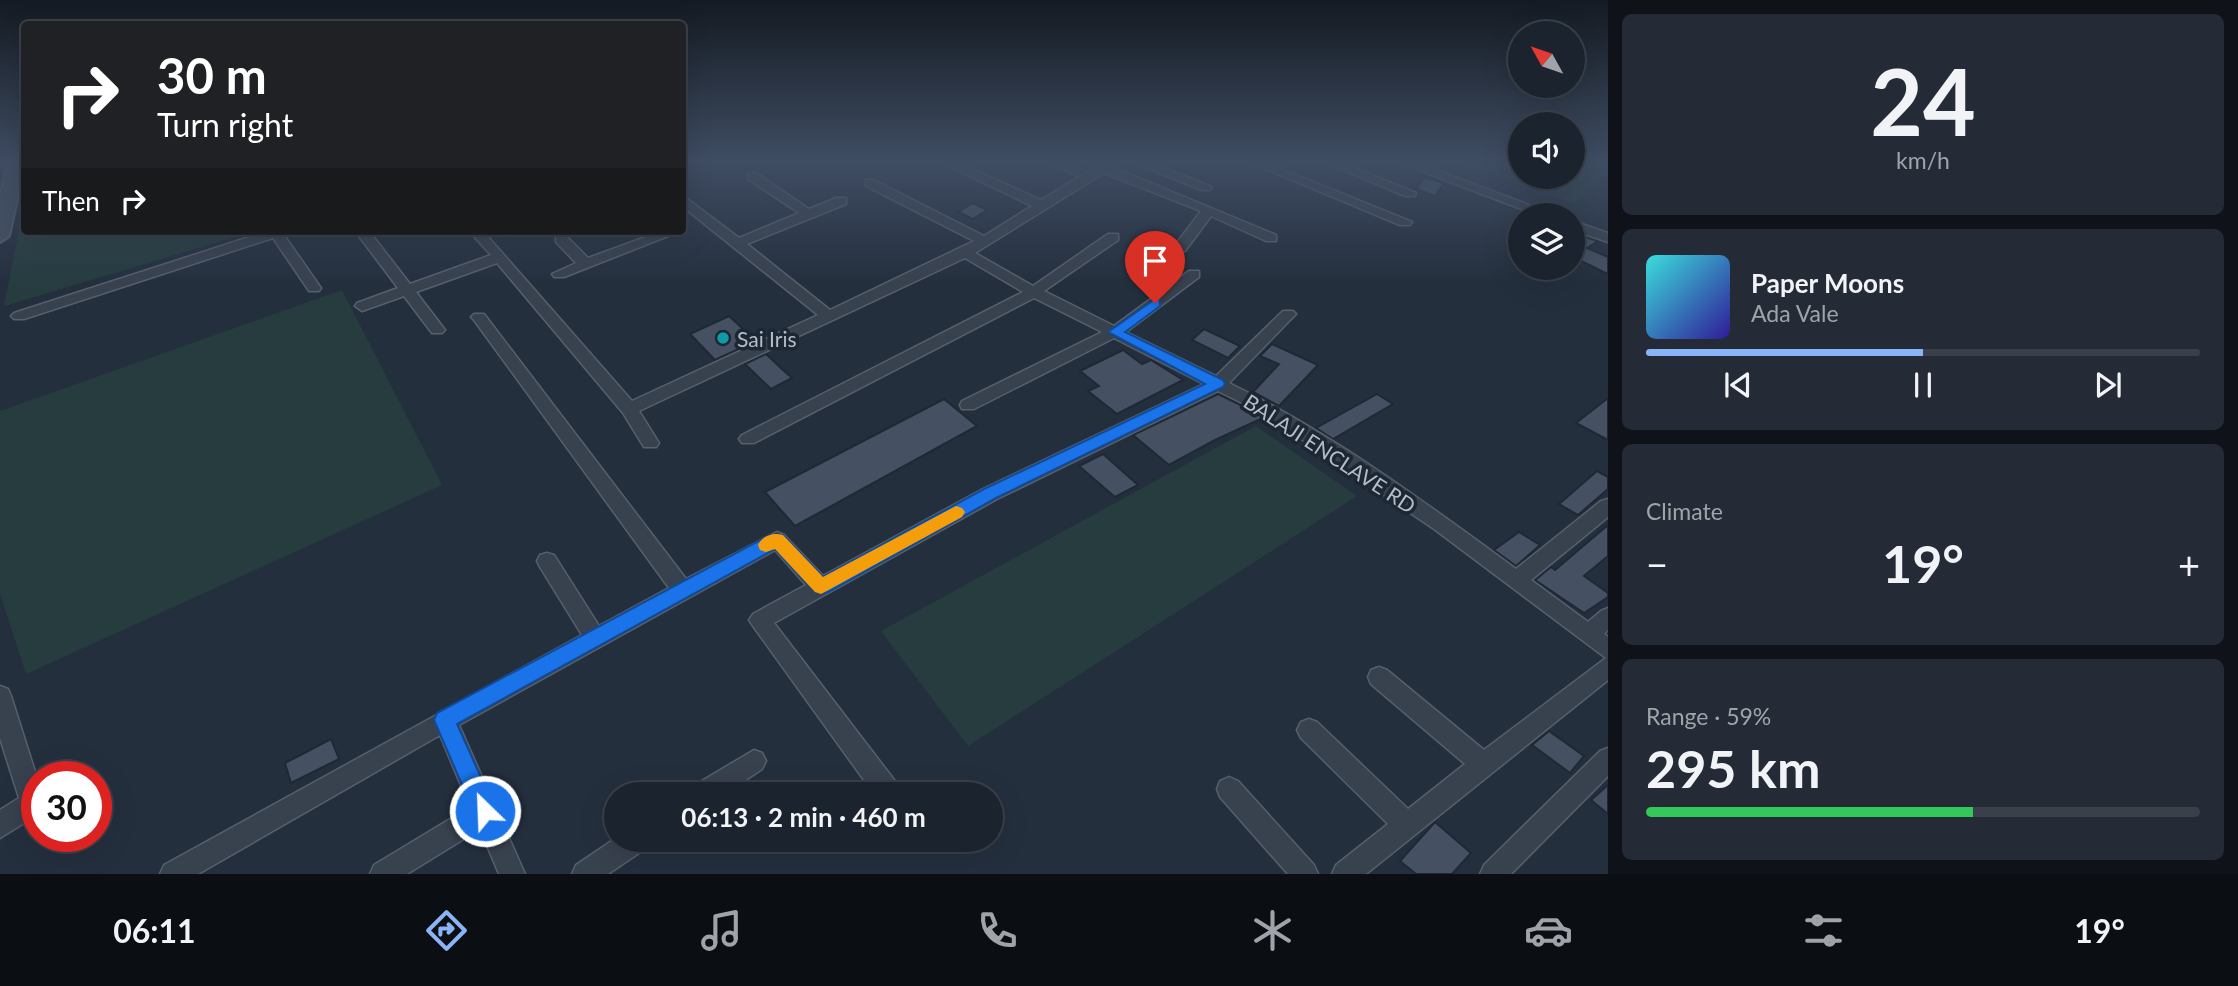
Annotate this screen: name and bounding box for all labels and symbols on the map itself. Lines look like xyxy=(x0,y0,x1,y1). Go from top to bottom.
north arrow xyxy=(1508,21,1586,98)
pin xyxy=(1125,231,1185,303)
place label: Sai Iris xyxy=(737,326,797,351)
marker: Sai Iris xyxy=(715,330,731,346)
street label: BALAJI ENCLAVE RD xyxy=(1239,388,1421,518)
speed limit sign: 30 xyxy=(21,761,112,852)
position arrow xyxy=(448,774,522,848)

